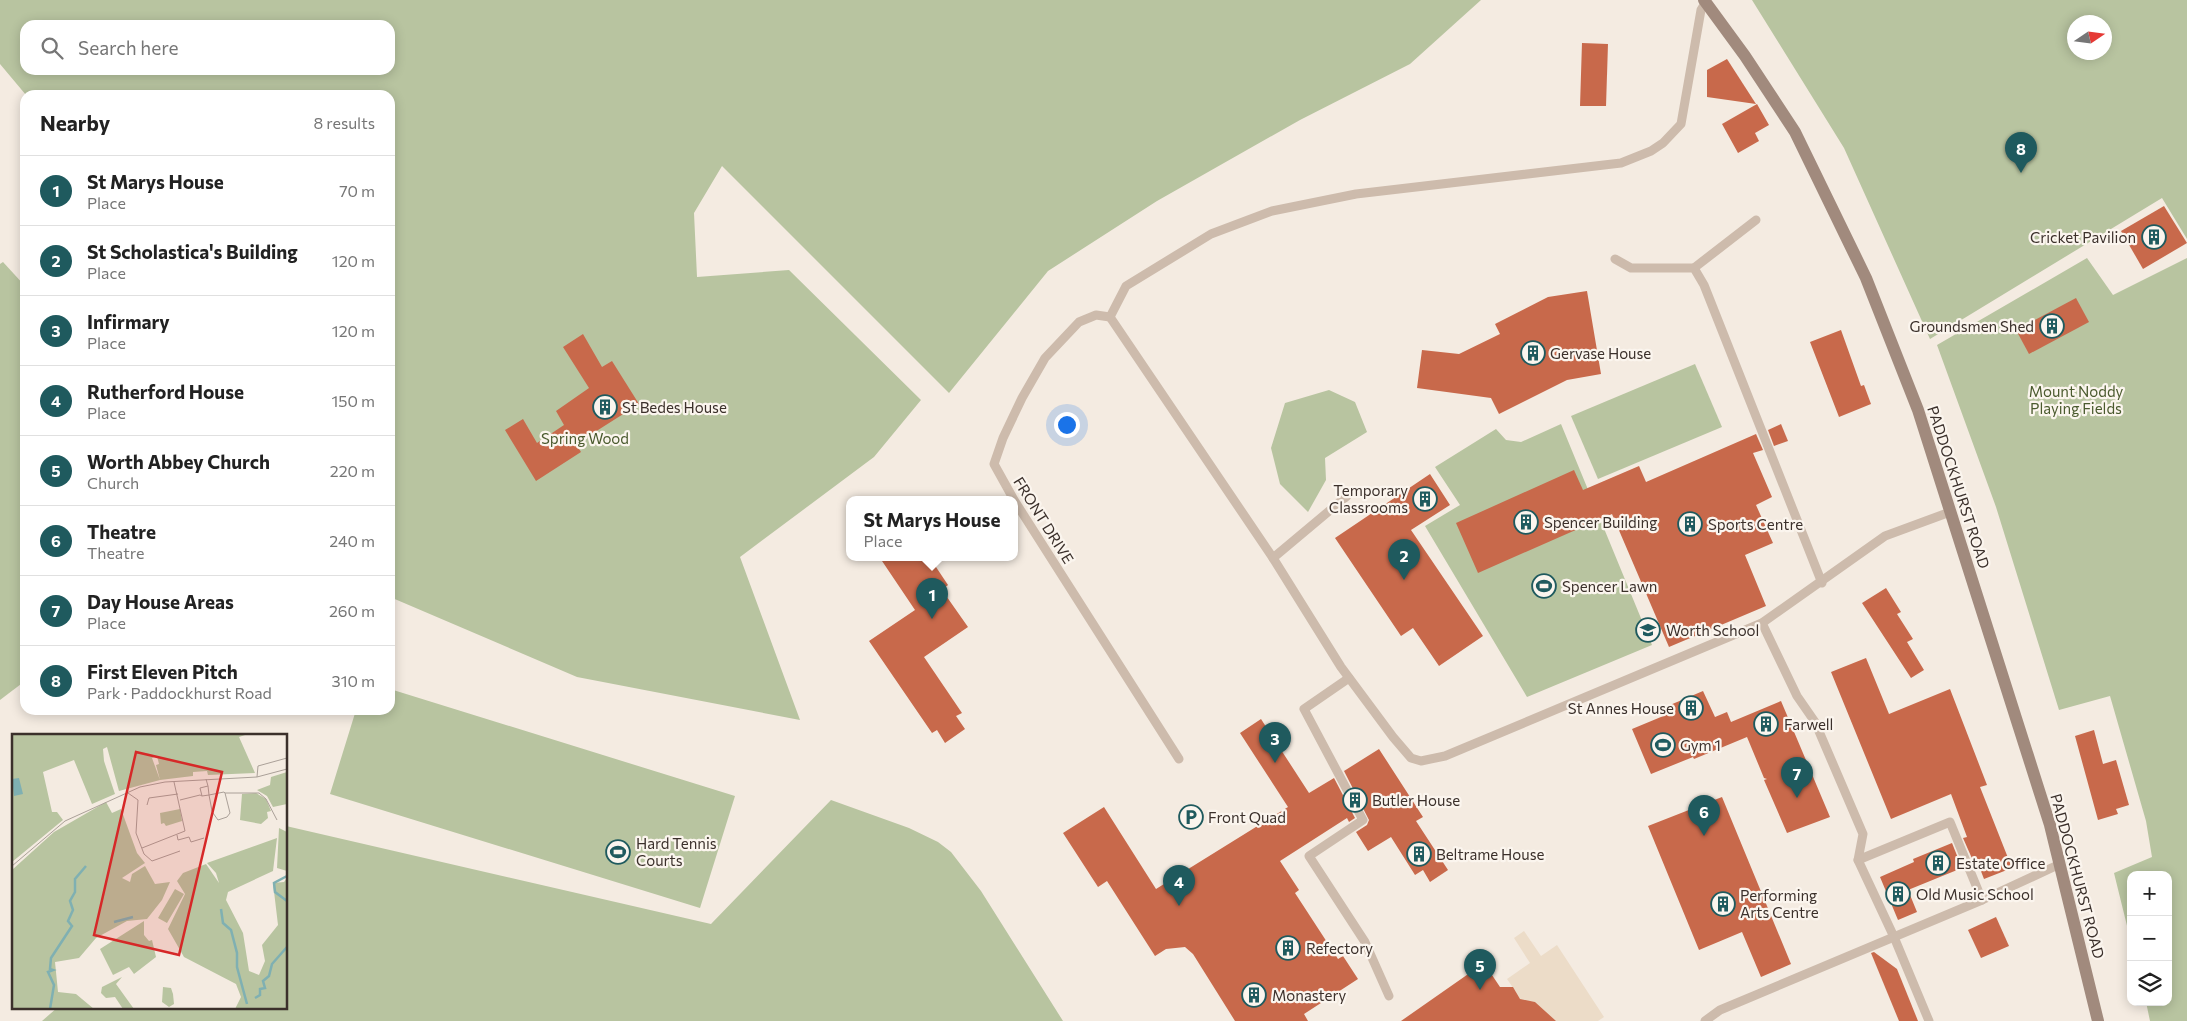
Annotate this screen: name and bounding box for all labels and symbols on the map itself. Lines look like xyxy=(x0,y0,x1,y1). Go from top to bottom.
north arrow xyxy=(2067,15,2112,60)
pin: 8 xyxy=(2005,132,2037,173)
building icon: Cricket Pavilion xyxy=(2141,224,2167,250)
place label: Cricket Pavilion xyxy=(2030,228,2136,246)
building icon: Groundsmen Shed xyxy=(2039,313,2065,339)
place label: Groundsmen Shed xyxy=(1909,317,2034,335)
building icon: Gervase House xyxy=(1520,340,1546,366)
place label: Gervase House xyxy=(1550,344,1651,362)
park label: Mount Noddy Playing Fields xyxy=(2029,382,2124,417)
building icon: St Bedes House xyxy=(592,394,618,420)
place label: St Bedes House xyxy=(622,398,727,416)
street label: PADDOCKHURST ROAD xyxy=(1924,403,1994,571)
your location xyxy=(1054,412,1080,438)
park label: Spring Wood xyxy=(541,429,629,447)
street label: FRONT DRIVE xyxy=(1010,473,1078,567)
place label: Temporary Classrooms xyxy=(1329,481,1408,516)
building icon: Temporary Classrooms xyxy=(1412,486,1438,512)
building icon: Spencer Building xyxy=(1513,509,1539,535)
building icon: Sports Centre xyxy=(1677,511,1703,537)
place label: Spencer Building xyxy=(1544,513,1657,531)
place label: Sports Centre xyxy=(1708,515,1803,533)
pin: 2 xyxy=(1388,539,1420,580)
sports icon: Spencer Lawn xyxy=(1531,573,1557,599)
place label: Spencer Lawn xyxy=(1562,577,1657,595)
pin: 1 xyxy=(916,578,948,619)
school or university icon: Worth School xyxy=(1635,617,1661,643)
place label: Worth School xyxy=(1666,621,1759,639)
building icon: St Annes House xyxy=(1678,695,1704,721)
place label: St Annes House xyxy=(1568,699,1674,717)
building icon: Farwell xyxy=(1753,711,1779,737)
place label: Farwell xyxy=(1784,715,1833,733)
pin: 3 xyxy=(1259,722,1291,763)
sports icon: Gym 1 xyxy=(1650,732,1676,758)
inset map xyxy=(12,734,288,1008)
place label: Gym 1 xyxy=(1680,736,1721,754)
pin: 7 xyxy=(1781,757,1813,798)
building icon: Butler House xyxy=(1342,787,1368,813)
place label: Butler House xyxy=(1372,791,1460,809)
street label: PADDOCKHURST ROAD xyxy=(2047,792,2109,960)
pin: 6 xyxy=(1688,795,1720,836)
parking icon: Front Quad xyxy=(1178,804,1204,830)
place label: Front Quad xyxy=(1208,808,1286,826)
place label: Hard Tennis Courts xyxy=(636,834,717,869)
sports icon: Hard Tennis Courts xyxy=(605,839,631,865)
building icon: Beltrame House xyxy=(1406,841,1432,867)
place label: Beltrame House xyxy=(1436,845,1545,863)
building icon: Estate Office xyxy=(1925,850,1951,876)
place label: Estate Office xyxy=(1956,854,2046,872)
pin: 4 xyxy=(1163,865,1195,906)
building icon: Old Music School xyxy=(1885,881,1911,907)
place label: Old Music School xyxy=(1916,885,2034,903)
place label: Performing Arts Centre xyxy=(1740,886,1819,921)
building icon: Performing Arts Centre xyxy=(1710,891,1736,917)
building icon: Refectory xyxy=(1275,935,1301,961)
place label: Refectory xyxy=(1306,939,1373,957)
pin: 5 xyxy=(1464,949,1496,990)
building icon: Monastery xyxy=(1241,982,1267,1008)
place label: Monastery xyxy=(1272,986,1346,1004)

